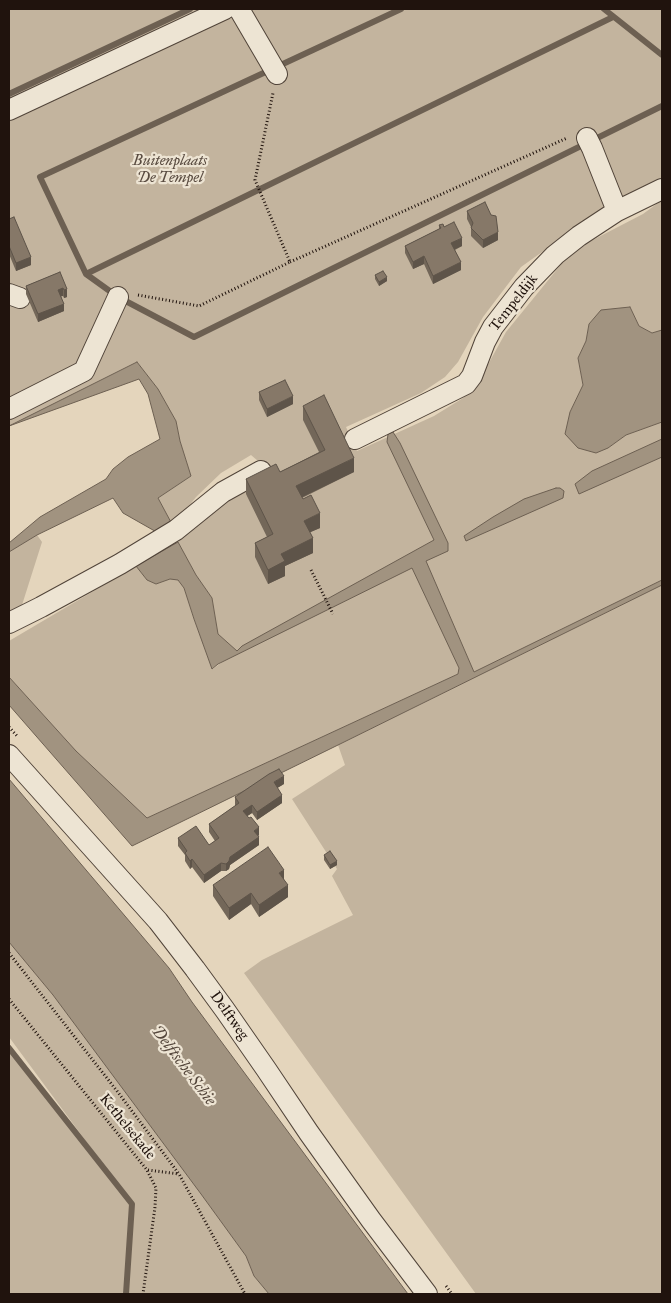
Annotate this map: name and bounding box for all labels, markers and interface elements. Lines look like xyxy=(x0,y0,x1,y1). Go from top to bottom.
park label: Buitenplaats De Tempel xyxy=(133,152,207,187)
street label: Tempeldijk xyxy=(486,271,542,335)
street label: Delftweg xyxy=(206,988,252,1044)
water label: Delftsche Schie xyxy=(147,1022,219,1110)
street label: Kethelsekade xyxy=(95,1090,159,1164)

